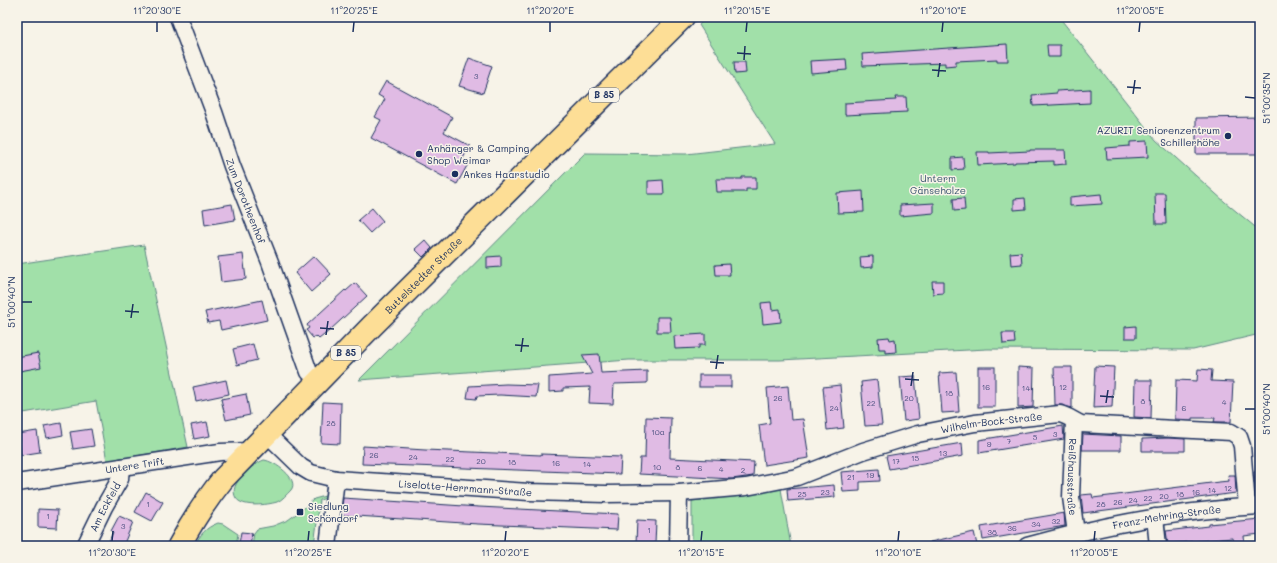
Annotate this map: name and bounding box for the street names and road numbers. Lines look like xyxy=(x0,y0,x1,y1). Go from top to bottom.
road number: B 85 xyxy=(589,88,619,102)
street label: Zum Dorotheenhof xyxy=(223,156,269,247)
street label: Buttelstedter Straße xyxy=(381,234,465,317)
road number: B 85 xyxy=(331,346,361,360)
street label: Wilhelm-Bock-Straße xyxy=(940,409,1043,436)
street label: Reißhausstraße xyxy=(1064,438,1080,516)
street label: Untere Trift xyxy=(104,454,165,476)
street label: Liselotte-Herrmann-Straße xyxy=(398,476,532,499)
street label: Am Eckfeld xyxy=(86,480,124,534)
street label: Franz-Mehring-Straße xyxy=(1111,502,1222,532)

